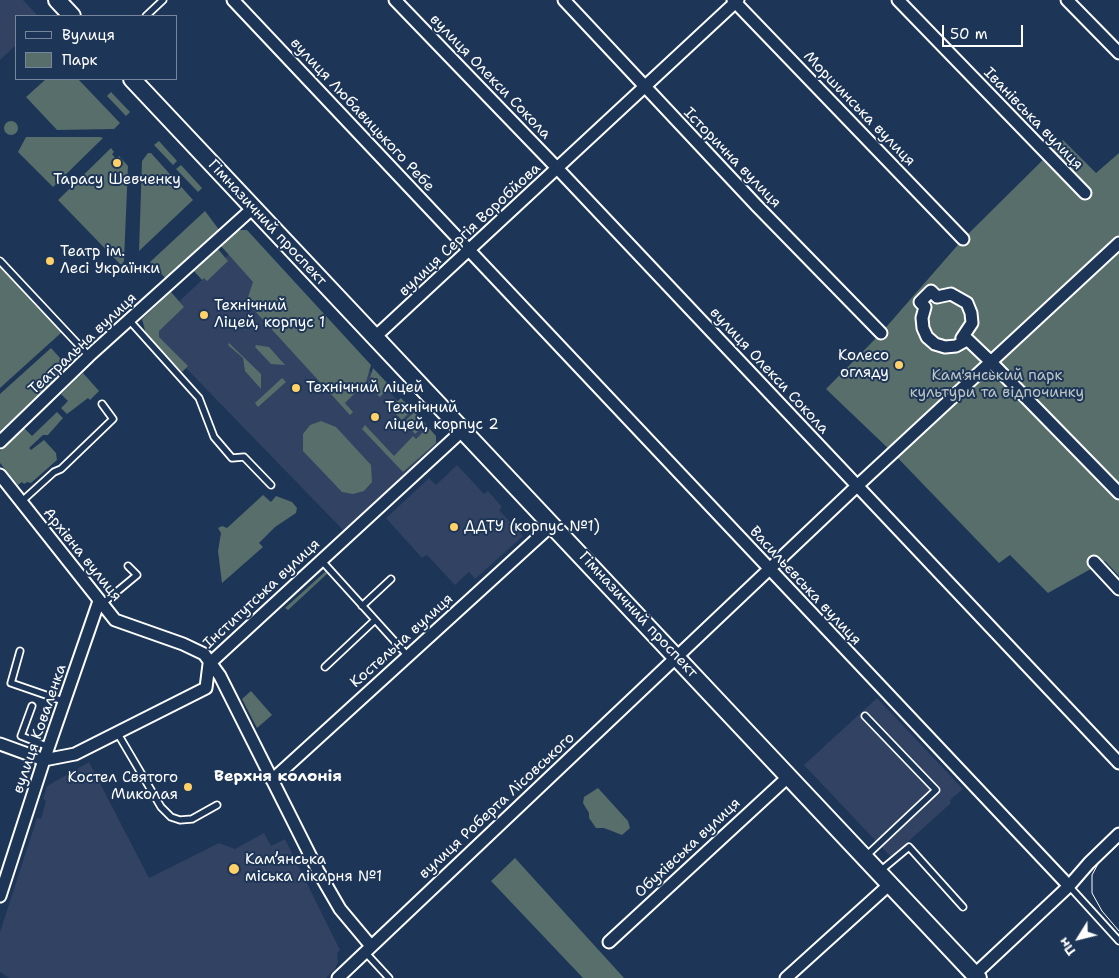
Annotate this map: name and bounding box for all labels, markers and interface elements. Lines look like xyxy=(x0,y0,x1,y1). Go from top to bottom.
street label: вулиця Олекси Сокола xyxy=(426,11,554,143)
legend xyxy=(15,15,178,80)
scale bar xyxy=(944,15,1025,47)
text: 50 m xyxy=(950,24,988,44)
text: Вулиця xyxy=(62,25,115,45)
street label: вулиця Любавицького Ребе xyxy=(286,34,438,196)
street label: Моршинська вулиця xyxy=(799,48,919,170)
text: Парк xyxy=(62,50,98,70)
street label: Іванівська вулиця xyxy=(980,64,1086,174)
street label: Історична вулиця xyxy=(680,104,784,212)
street label: Гімназичний проспект xyxy=(204,156,330,290)
marker: Тарасу Шевченку xyxy=(111,157,123,169)
street label: вулиця Сергія Воробйова xyxy=(395,160,545,300)
place label: Тарасу Шевченку xyxy=(53,171,181,189)
place label: Театр ім. Лесі Українки xyxy=(60,243,160,278)
marker: Театр ім. Лесі Українки xyxy=(44,255,56,267)
street label: Театральна вулиця xyxy=(25,289,141,399)
place label: Технічний Ліцей, корпус 1 xyxy=(214,297,325,332)
street label: вулиця Олекси Сокола xyxy=(706,304,832,438)
marker: Технічний Ліцей, корпус 1 xyxy=(198,309,210,321)
place label: Колесо огляду xyxy=(838,347,889,382)
marker: Колесо огляду xyxy=(893,359,905,371)
park label: Кам'янський парк культури та відпочинку xyxy=(910,367,1084,402)
place label: Технічний ліцей xyxy=(306,379,424,397)
marker: Технічний ліцей xyxy=(290,382,302,394)
place label: Технічний ліцей, корпус 2 xyxy=(385,399,499,434)
marker: Технічний ліцей, корпус 2 xyxy=(369,411,381,423)
street label: Архівна вулиця xyxy=(39,505,125,605)
place label: ДДТУ (корпус №1) xyxy=(464,518,600,536)
marker: ДДТУ (корпус №1) xyxy=(448,521,460,533)
street label: Васильєвська вулиця xyxy=(745,523,865,649)
street label: Інститутська вулиця xyxy=(200,535,324,653)
street label: Гімназичний проспект xyxy=(575,548,701,682)
street label: Костельна вулиця xyxy=(347,590,457,692)
street label: вулиця Коваленка xyxy=(9,662,71,796)
street label: вулиця Роберта Лісовського xyxy=(415,729,579,883)
district label: Верхня колонія xyxy=(214,767,342,787)
place label: Костел Святого Миколая xyxy=(68,769,178,804)
marker: Костел Святого Миколая xyxy=(182,781,194,793)
street label: Обухівська вулиця xyxy=(631,794,745,902)
place label: Кам’янська міська лікарня №1 xyxy=(245,851,382,886)
marker: Кам’янська міська лікарня №1 xyxy=(227,862,241,876)
north arrow xyxy=(1054,913,1104,963)
text: Пн xyxy=(1054,934,1080,960)

